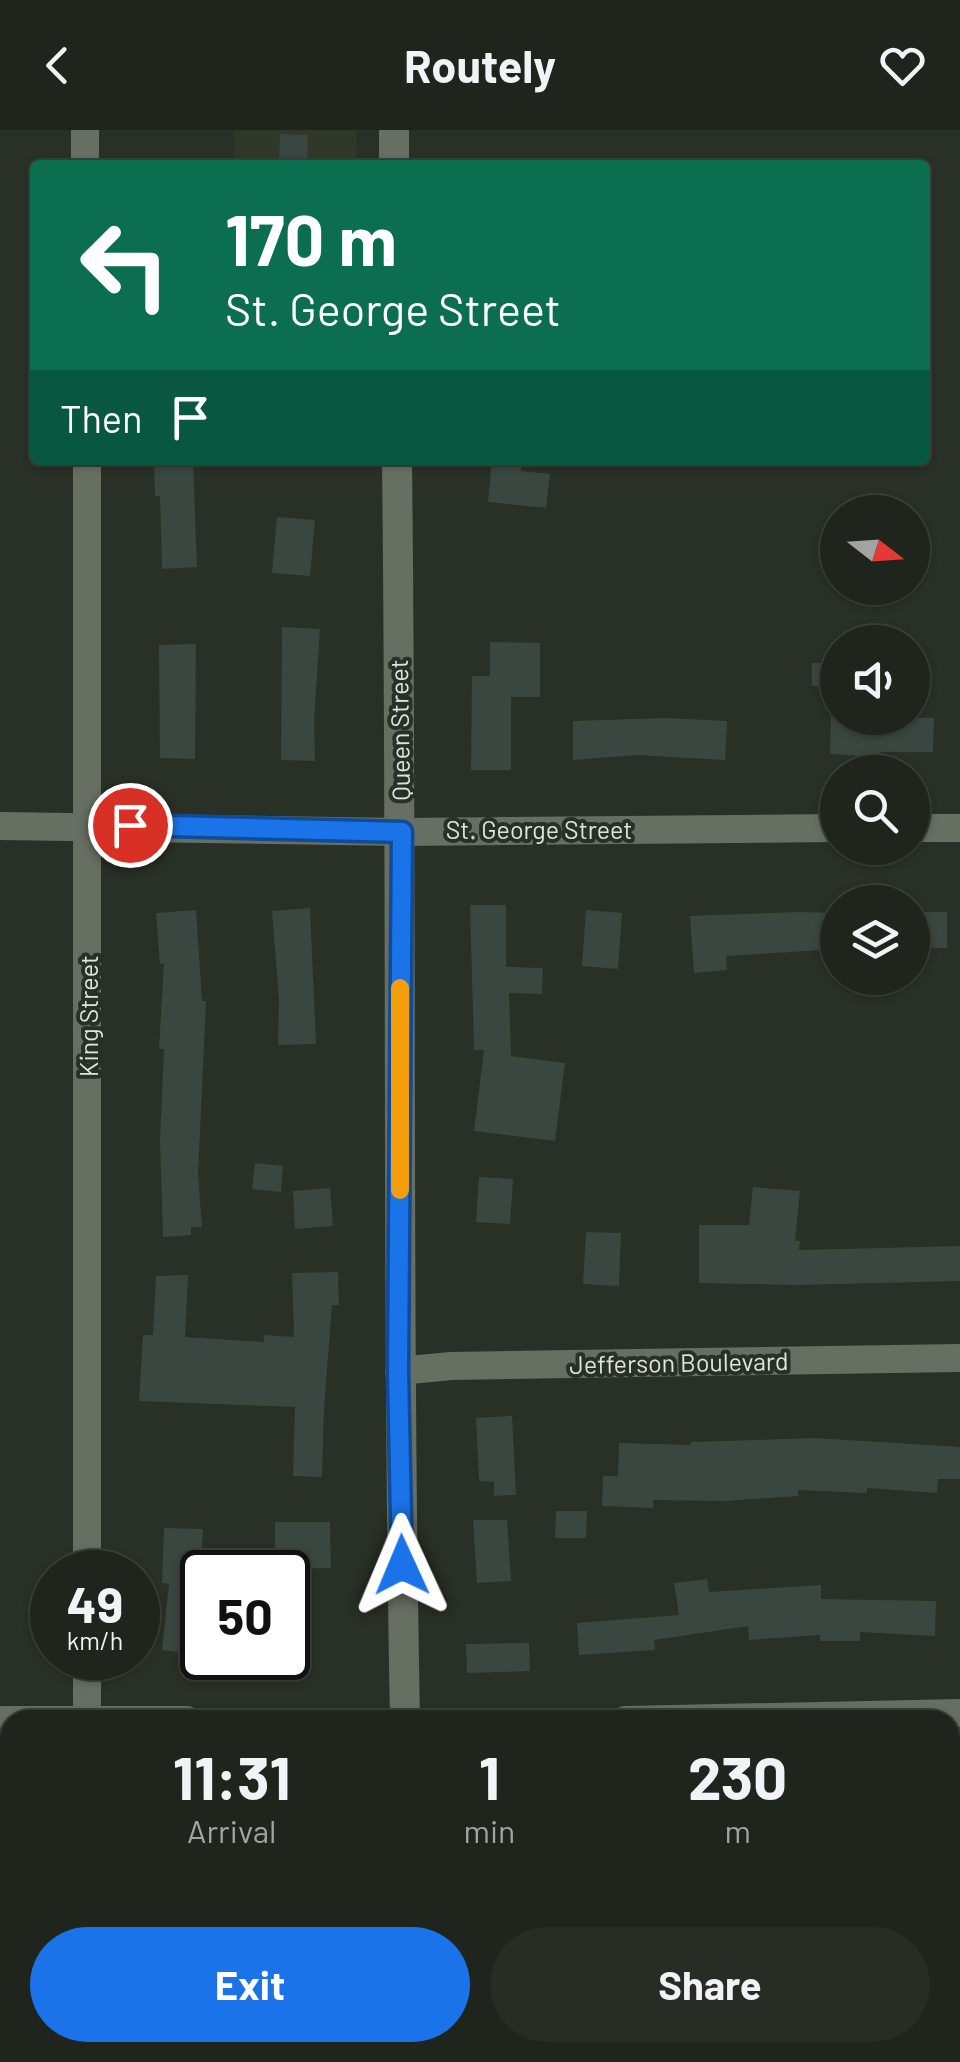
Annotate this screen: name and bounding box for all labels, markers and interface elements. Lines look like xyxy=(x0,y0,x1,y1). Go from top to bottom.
icon: back xyxy=(30,38,85,93)
text: Routely xyxy=(404,38,556,92)
icon: heart xyxy=(875,38,930,93)
text: 170 m xyxy=(225,196,397,280)
icon: left xyxy=(60,200,190,330)
text: St. George Street xyxy=(225,281,561,335)
icon: arrive xyxy=(163,390,218,445)
text: Then xyxy=(60,395,143,441)
north arrow xyxy=(820,495,930,605)
map controls xyxy=(820,495,930,995)
button: sound xyxy=(820,625,930,735)
street label: Queen Street xyxy=(383,659,415,801)
button: search xyxy=(820,755,930,865)
pin xyxy=(88,783,173,868)
icon: arrive xyxy=(103,798,158,853)
street label: St. George Street xyxy=(446,814,632,844)
button: layers xyxy=(820,885,930,995)
street label: King Street xyxy=(73,955,103,1077)
street label: Jefferson Boulevard xyxy=(569,1345,789,1379)
position arrow xyxy=(350,1513,454,1617)
speed limit sign: 50 xyxy=(180,1550,310,1680)
text: 49 xyxy=(67,1573,123,1633)
text: km/h xyxy=(67,1625,123,1655)
text: 11:31 xyxy=(173,1740,291,1812)
text: 1 xyxy=(479,1740,500,1812)
text: 230 xyxy=(688,1740,787,1812)
text: Arrival xyxy=(187,1811,276,1849)
text: min xyxy=(463,1811,515,1849)
text: m xyxy=(724,1811,751,1849)
button: Exit xyxy=(30,1927,470,2042)
button: Share xyxy=(490,1927,930,2042)

